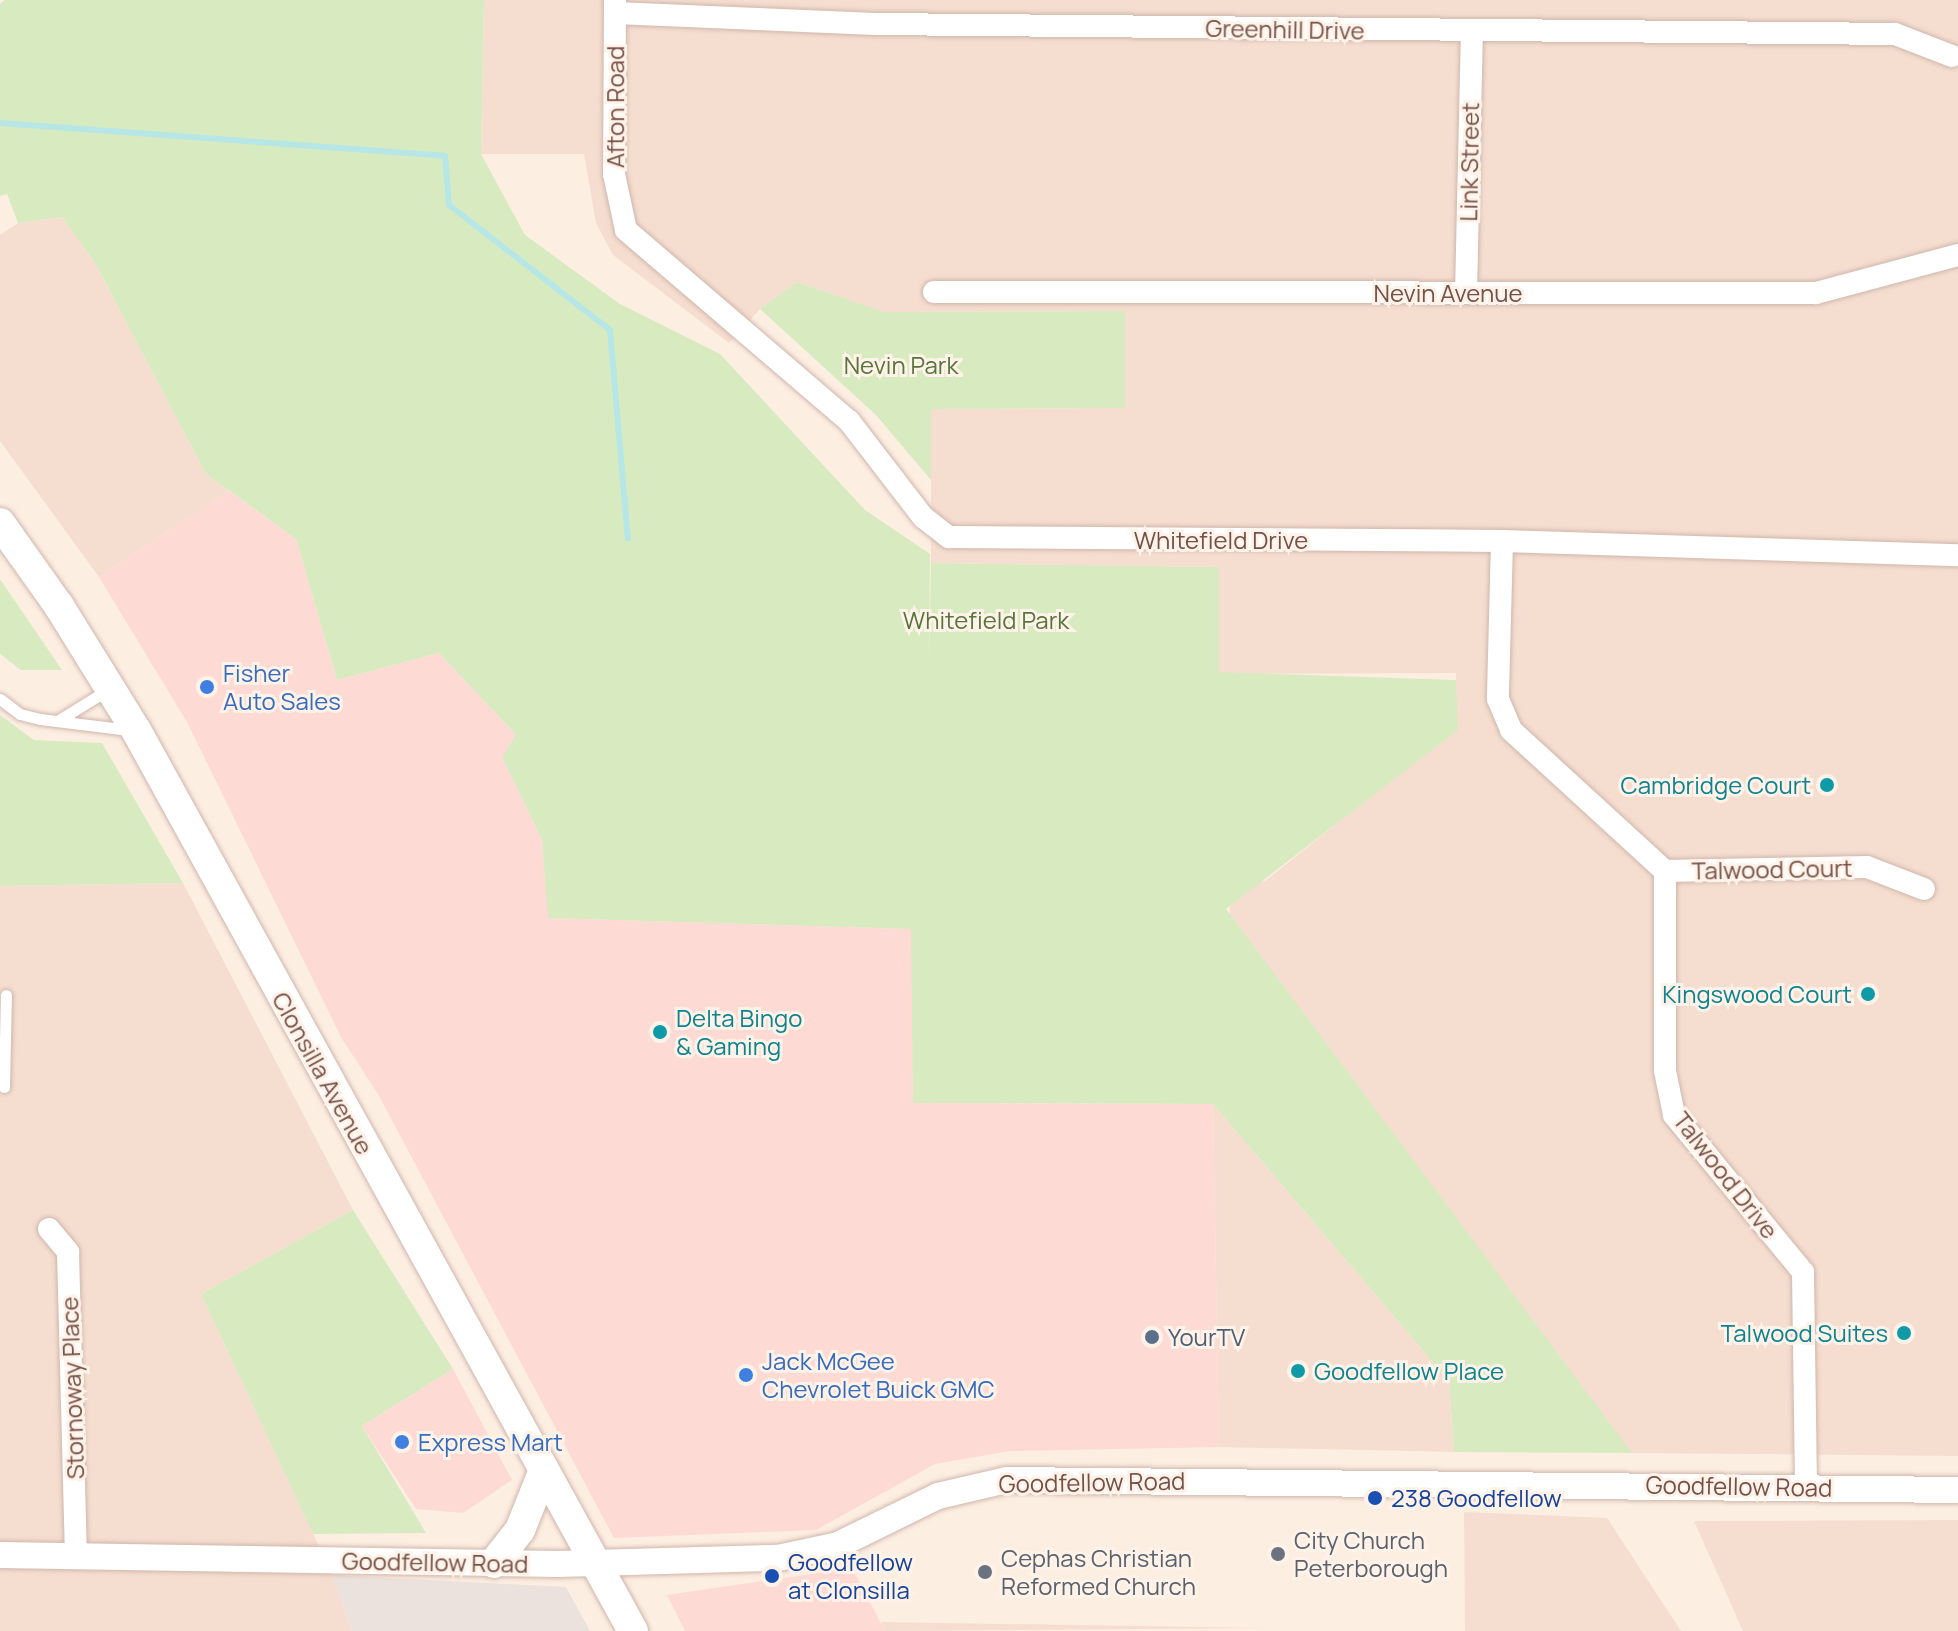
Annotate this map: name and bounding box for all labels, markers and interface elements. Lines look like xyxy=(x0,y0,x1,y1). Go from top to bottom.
street label: Greenhill Drive xyxy=(1205,13,1365,45)
street label: Afton Road xyxy=(601,46,629,168)
street label: Link Street xyxy=(1454,102,1484,222)
street label: Nevin Avenue xyxy=(1374,279,1522,307)
park label: Nevin Park xyxy=(844,351,958,379)
street label: Whitefield Drive xyxy=(1134,526,1308,554)
park label: Whitefield Park xyxy=(903,606,1069,634)
place label: Fisher Auto Sales xyxy=(223,659,341,715)
marker: Fisher Auto Sales xyxy=(198,678,216,696)
place label: Cambridge Court xyxy=(1621,771,1811,799)
marker: Cambridge Court xyxy=(1818,776,1836,794)
street label: Talwood Court xyxy=(1691,853,1853,885)
place label: Kingswood Court xyxy=(1662,980,1852,1008)
marker: Kingswood Court xyxy=(1859,985,1877,1003)
street label: Clonsilla Avenue xyxy=(267,987,379,1159)
place label: Delta Bingo & Gaming xyxy=(676,1004,802,1060)
marker: Delta Bingo & Gaming xyxy=(651,1023,669,1041)
street label: Talwood Drive xyxy=(1668,1106,1784,1244)
street label: Stornoway Place xyxy=(54,1296,90,1480)
place label: Talwood Suites xyxy=(1721,1319,1888,1347)
place label: YourTV xyxy=(1168,1323,1245,1351)
marker: Talwood Suites xyxy=(1895,1324,1913,1342)
marker: YourTV xyxy=(1143,1328,1161,1346)
place label: Jack McGee Chevrolet Buick GMC xyxy=(762,1347,995,1403)
place label: Goodfellow Place xyxy=(1314,1357,1504,1385)
marker: Goodfellow Place xyxy=(1289,1362,1307,1380)
marker: Jack McGee Chevrolet Buick GMC xyxy=(737,1366,755,1384)
place label: Express Mart xyxy=(418,1428,563,1456)
marker: Express Mart xyxy=(393,1433,411,1451)
street label: Goodfellow Road xyxy=(998,1466,1186,1498)
street label: Goodfellow Road xyxy=(1645,1470,1833,1502)
place label: 238 Goodfellow xyxy=(1391,1484,1562,1512)
marker: 238 Goodfellow xyxy=(1366,1489,1384,1507)
place label: City Church Peterborough xyxy=(1294,1526,1448,1582)
place label: Cephas Christian Reformed Church xyxy=(1001,1544,1196,1600)
marker: City Church Peterborough xyxy=(1269,1545,1287,1563)
street label: Goodfellow Road xyxy=(341,1546,529,1578)
place label: Goodfellow at Clonsilla xyxy=(788,1548,913,1604)
marker: Cephas Christian Reformed Church xyxy=(976,1563,994,1581)
marker: Goodfellow at Clonsilla xyxy=(763,1567,781,1585)

